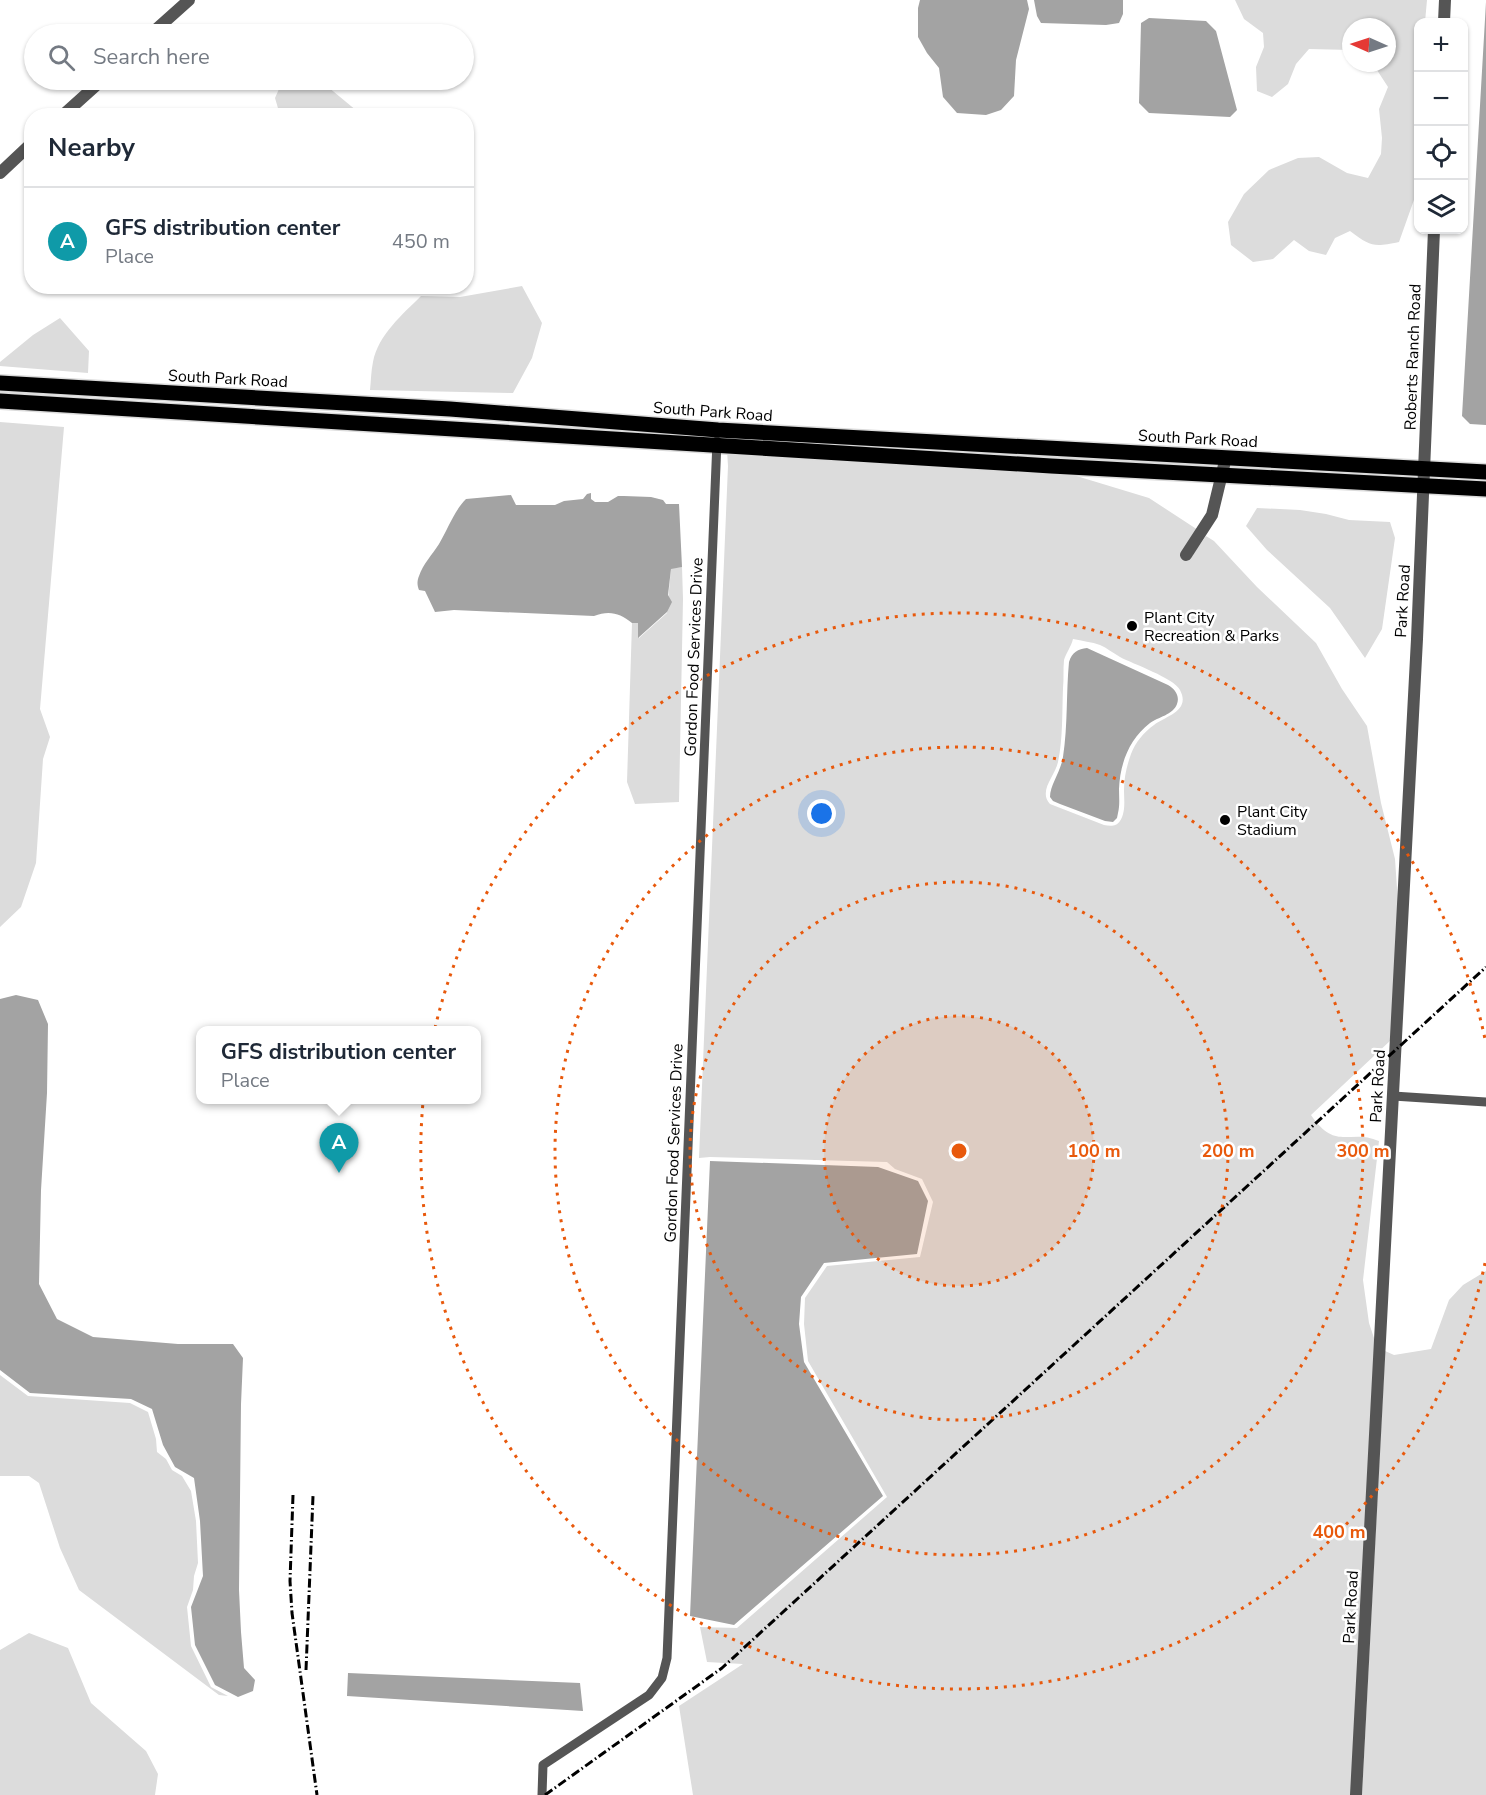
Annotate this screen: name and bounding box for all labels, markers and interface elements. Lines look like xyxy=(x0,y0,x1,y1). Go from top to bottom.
north arrow xyxy=(1342,18,1396,72)
map controls xyxy=(1414,18,1468,234)
button: + xyxy=(1414,18,1468,72)
search box xyxy=(24,24,474,90)
icon: search xyxy=(45,41,78,74)
text: Search here xyxy=(93,42,210,72)
button: − xyxy=(1414,72,1468,126)
button: locate xyxy=(1414,126,1468,180)
text: Nearby xyxy=(48,130,135,165)
button: layers xyxy=(1414,180,1468,234)
text: GFS distribution center xyxy=(105,213,340,243)
text: A xyxy=(60,228,75,255)
text: 450 m xyxy=(392,228,450,255)
text: Place xyxy=(105,243,154,270)
street label: Roberts Ranch Road xyxy=(1399,283,1427,431)
street label: South Park Road xyxy=(168,365,288,393)
street label: South Park Road xyxy=(652,397,773,427)
street label: South Park Road xyxy=(1138,425,1258,453)
street label: Gordon Food Services Drive xyxy=(680,557,708,757)
street label: Park Road xyxy=(1390,564,1416,638)
place label: Plant City Recreation & Parks xyxy=(1144,607,1279,647)
marker: Plant City Recreation & Parks xyxy=(1125,619,1139,633)
your location xyxy=(807,799,836,828)
place label: Plant City Stadium xyxy=(1237,801,1308,841)
marker: Plant City Stadium xyxy=(1218,813,1232,827)
popup xyxy=(196,1026,481,1104)
text: GFS distribution center xyxy=(221,1037,456,1067)
street label: Gordon Food Services Drive xyxy=(660,1043,688,1243)
street label: Park Road xyxy=(1365,1049,1391,1123)
text: Place xyxy=(221,1067,270,1094)
pin: A xyxy=(320,1124,358,1173)
text: 100 m xyxy=(1067,1139,1121,1163)
text: 200 m xyxy=(1201,1139,1255,1163)
text: 300 m xyxy=(1336,1139,1390,1163)
centre of rings xyxy=(949,1141,969,1161)
text: 400 m xyxy=(1312,1520,1366,1544)
street label: Park Road xyxy=(1338,1570,1364,1644)

